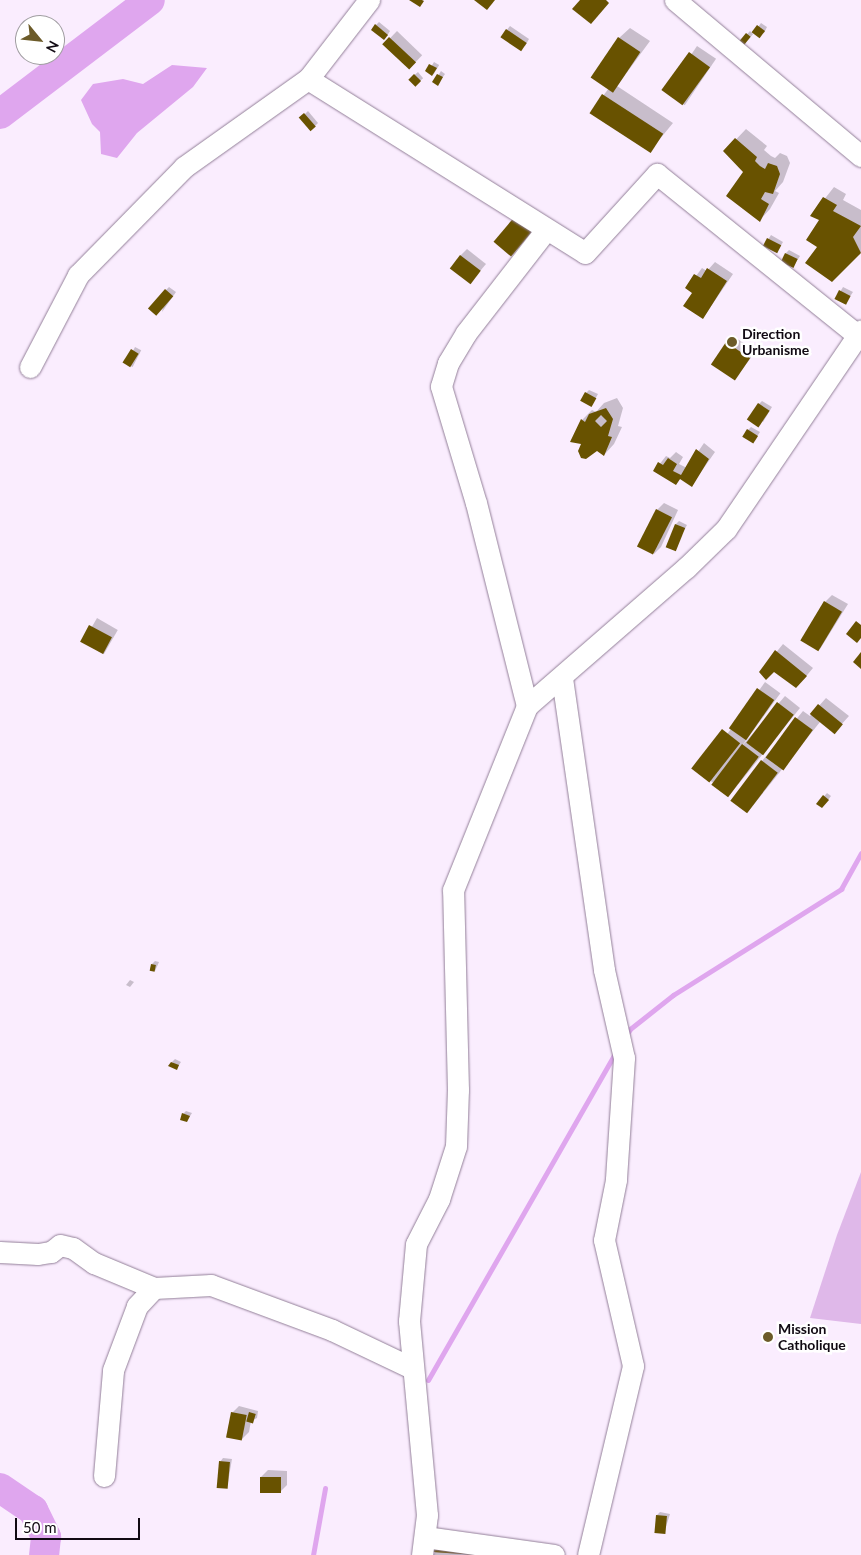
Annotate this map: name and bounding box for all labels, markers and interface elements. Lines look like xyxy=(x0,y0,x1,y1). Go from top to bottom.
north arrow xyxy=(15,15,65,65)
text: N xyxy=(43,38,63,56)
place label: Direction Urbanisme xyxy=(742,326,809,358)
marker: Direction Urbanisme xyxy=(726,336,738,348)
place label: Mission Catholique xyxy=(778,1321,846,1354)
marker: Mission Catholique xyxy=(762,1331,774,1343)
scale bar xyxy=(18,1508,142,1540)
text: 50 m xyxy=(23,1518,57,1536)

